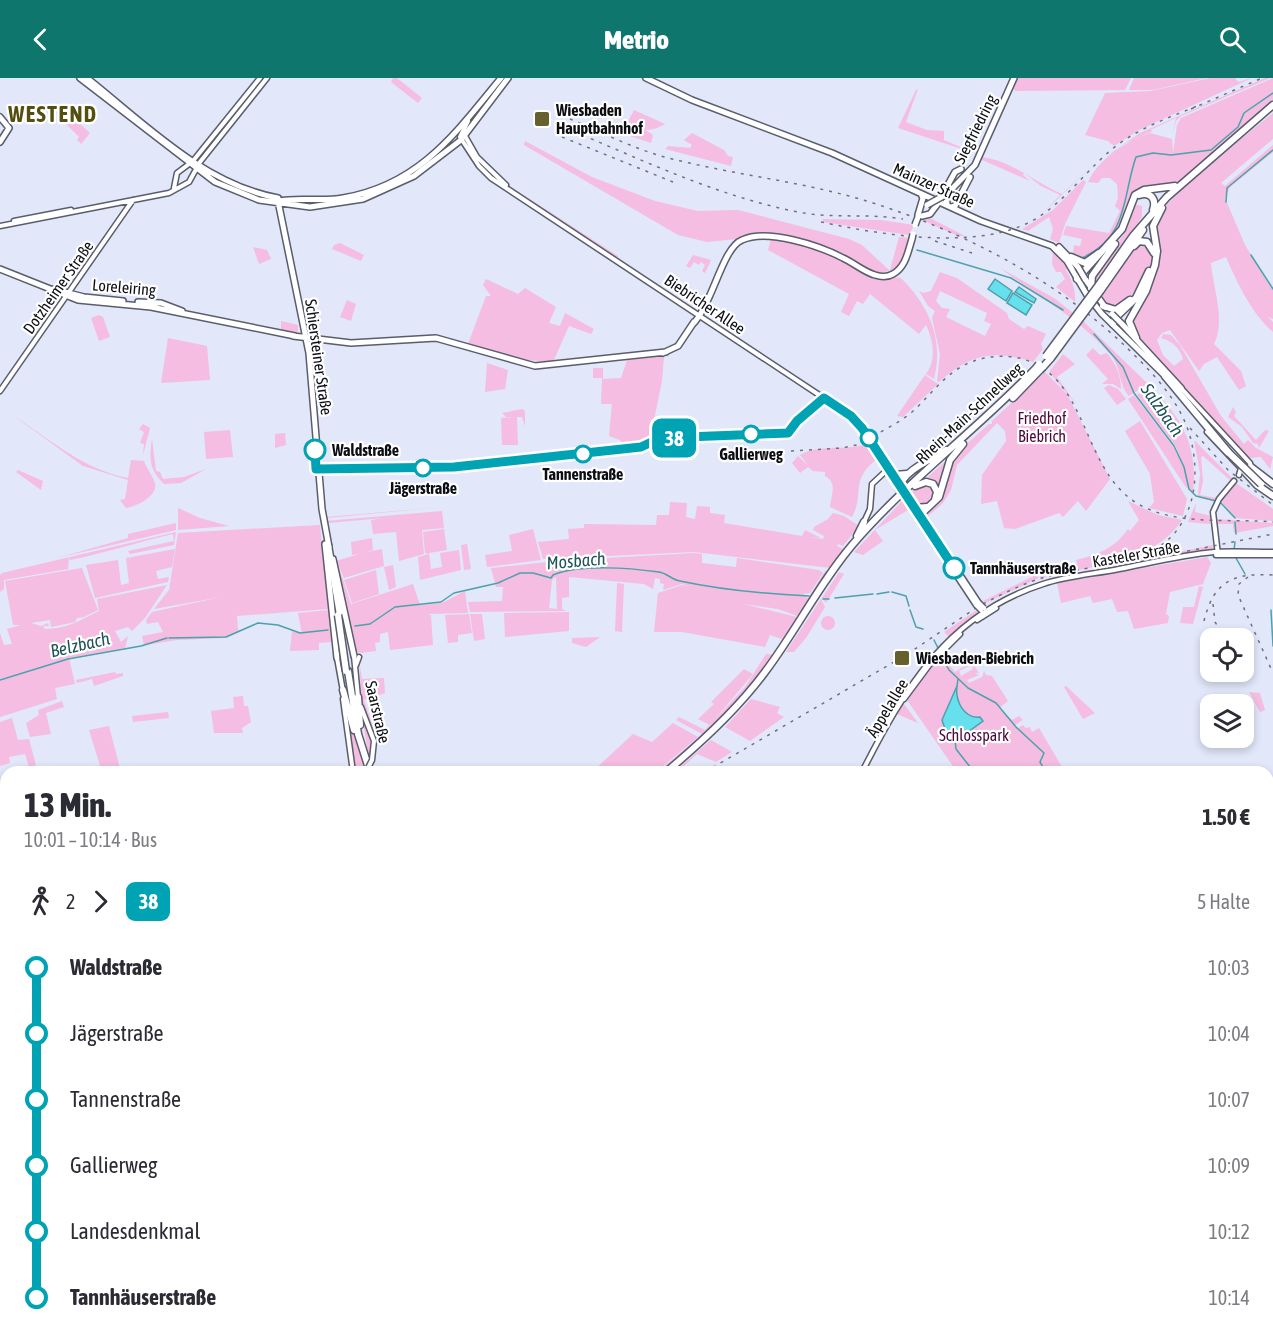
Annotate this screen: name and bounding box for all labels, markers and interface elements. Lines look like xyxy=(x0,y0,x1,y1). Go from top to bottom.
icon: back xyxy=(24,23,57,56)
icon: search xyxy=(1216,23,1249,56)
text: Metrio xyxy=(604,24,669,55)
street label: Siegfriedring xyxy=(950,91,1001,167)
district label: WESTEND xyxy=(7,101,98,127)
place label: Wiesbaden Hauptbahnhof xyxy=(555,101,643,137)
marker: Wiesbaden Hauptbahnhof xyxy=(533,110,551,128)
street label: Mainzer Straße xyxy=(890,159,978,211)
street label: Dotzheimer Straße xyxy=(19,237,97,337)
street label: Biebricher Allee xyxy=(661,271,749,337)
street label: Loreleiring xyxy=(91,275,157,300)
street label: Schiersteiner Straße xyxy=(302,298,336,416)
street label: Rhein-Main-Schnellweg xyxy=(912,359,1027,468)
water label: Salzbach xyxy=(1136,379,1188,440)
park label: Friedhof Biebrich xyxy=(1018,409,1067,445)
line badge: 38 xyxy=(647,418,701,458)
marker: Gallierweg xyxy=(742,425,760,443)
text: 38 xyxy=(664,426,684,450)
unlabelled marker xyxy=(860,429,878,447)
marker: Waldstraße xyxy=(304,439,326,461)
place label: Waldstraße xyxy=(331,441,399,459)
marker: Tannenstraße xyxy=(574,445,592,463)
place label: Gallierweg xyxy=(719,445,783,463)
marker: Jägerstraße xyxy=(414,459,432,477)
place label: Tannenstraße xyxy=(543,465,623,483)
place label: Jägerstraße xyxy=(388,479,457,497)
street label: Kasteler Straße xyxy=(1091,537,1181,571)
water label: Mosbach xyxy=(546,547,607,574)
marker: Tannhäuserstraße xyxy=(943,557,965,579)
place label: Tannhäuserstraße xyxy=(970,559,1076,577)
water label: Belzbach xyxy=(48,627,112,662)
map controls xyxy=(1200,628,1254,748)
button: locate xyxy=(1200,628,1254,682)
marker: Wiesbaden-Biebrich xyxy=(893,649,911,667)
place label: Wiesbaden-Biebrich xyxy=(915,649,1034,667)
street label: Äppelallee xyxy=(863,676,912,741)
street label: Saarstraße xyxy=(362,679,394,745)
button: layers xyxy=(1200,694,1254,748)
park label: Schlosspark xyxy=(939,726,1009,745)
text: 13 Min. xyxy=(24,786,111,824)
text: 1.50 € xyxy=(1202,804,1250,830)
text: 10:01 – 10:14 · Bus xyxy=(24,828,157,851)
icon: walk xyxy=(24,885,57,918)
icon: forward xyxy=(84,885,117,918)
text: 38 xyxy=(138,889,158,913)
text: 2 xyxy=(66,890,75,913)
text: 5 Halte xyxy=(1197,890,1250,913)
text: Waldstraße xyxy=(70,954,162,980)
text: 10:03 xyxy=(1208,956,1250,979)
text: Jägerstraße xyxy=(70,1020,163,1046)
text: 10:04 xyxy=(1208,1022,1250,1045)
text: Tannenstraße xyxy=(70,1086,181,1112)
text: 10:07 xyxy=(1208,1088,1250,1111)
text: Gallierweg xyxy=(70,1152,157,1178)
text: 10:09 xyxy=(1208,1154,1250,1177)
text: Landesdenkmal xyxy=(70,1218,200,1244)
text: 10:12 xyxy=(1208,1220,1250,1243)
text: Tannhäuserstraße xyxy=(70,1284,216,1310)
text: 10:14 xyxy=(1208,1286,1250,1309)

